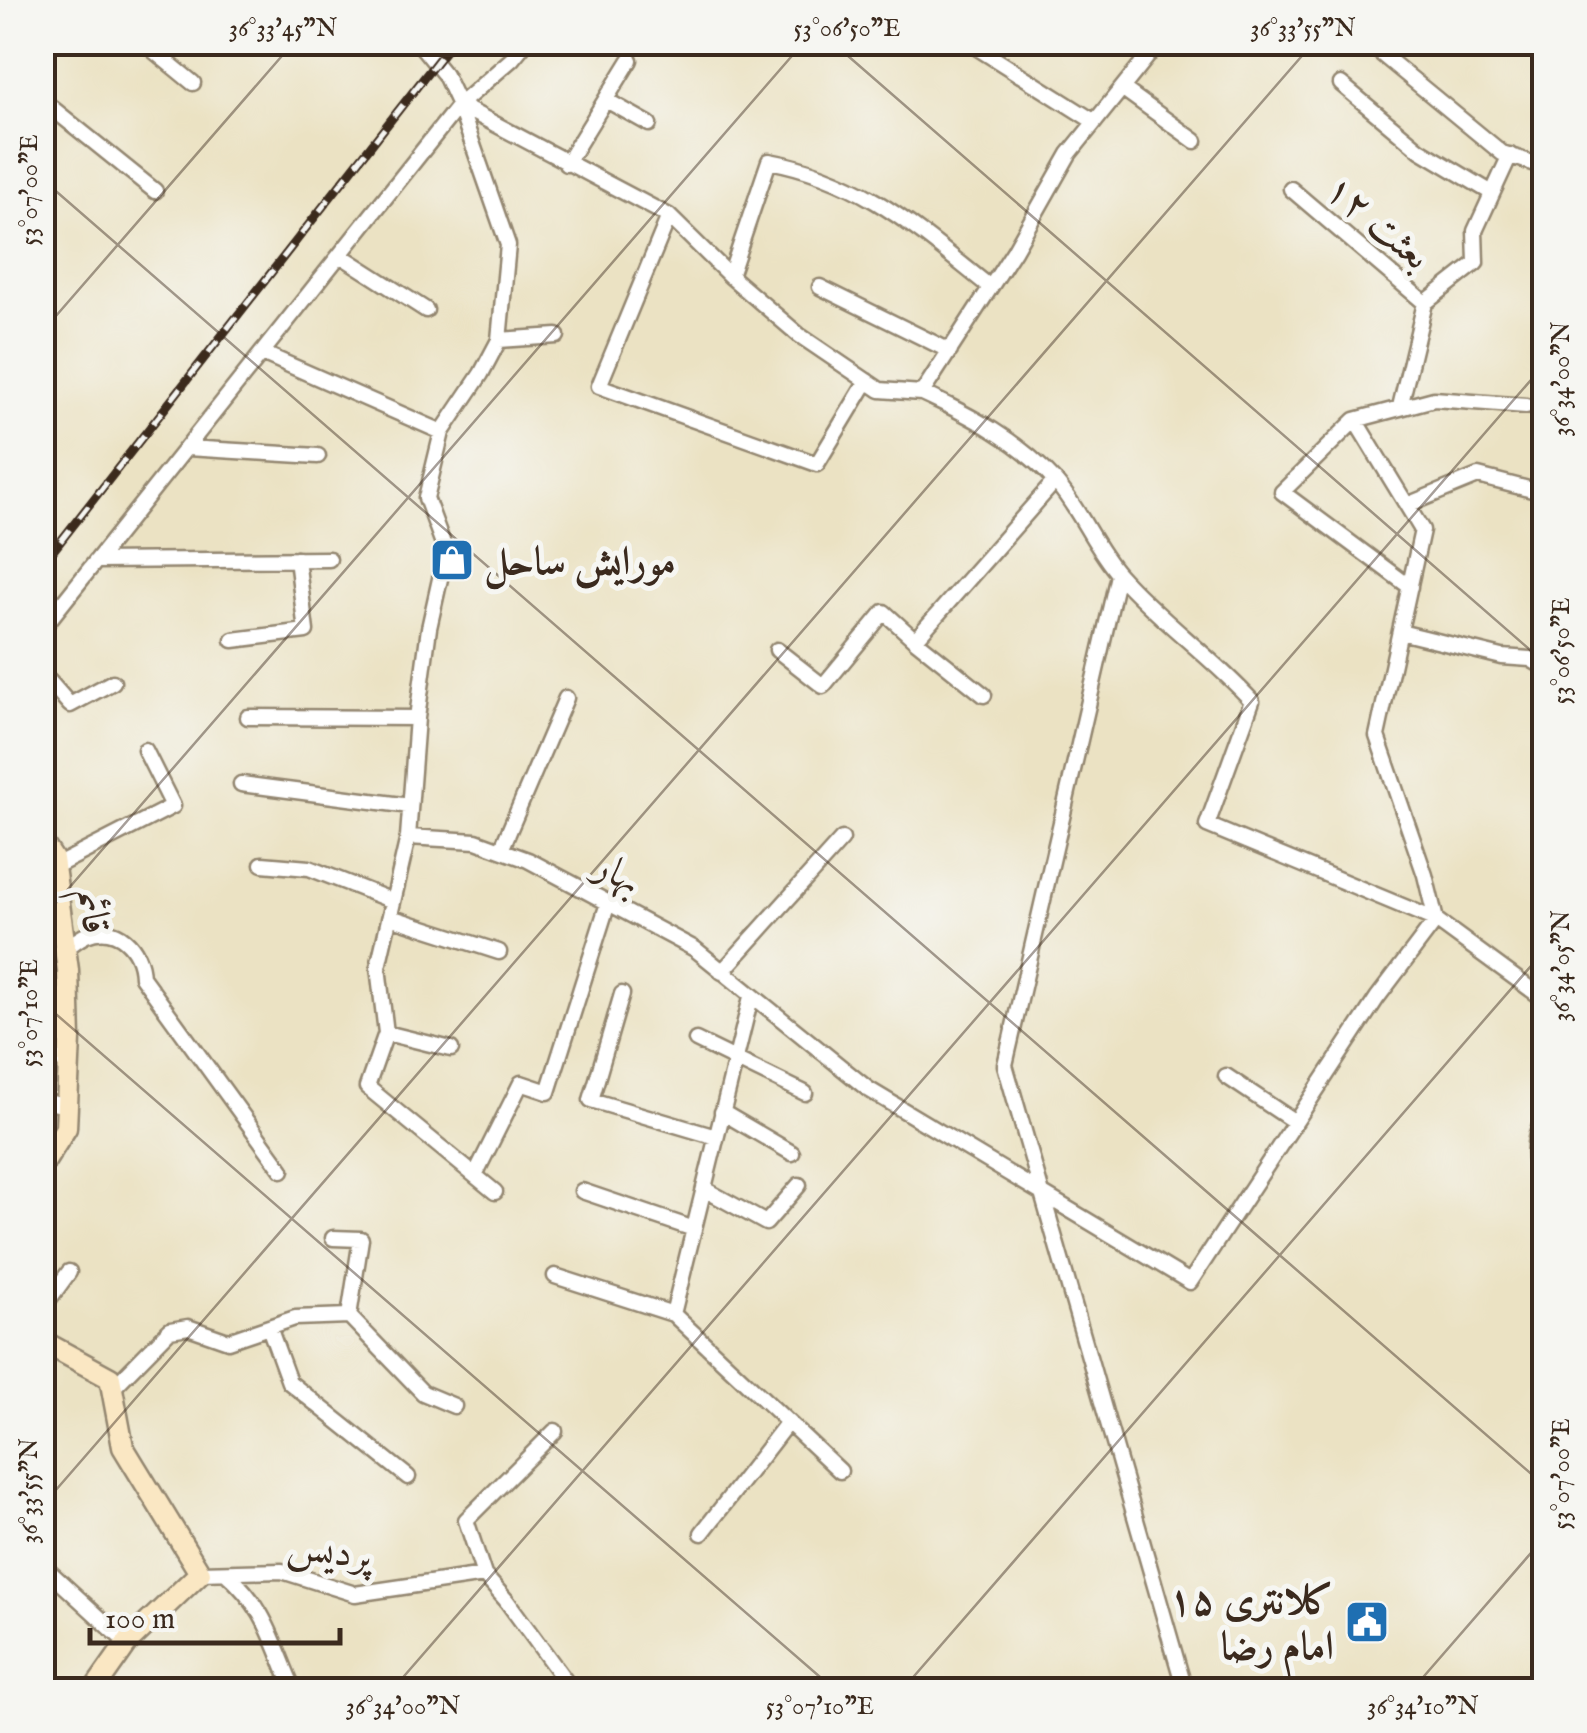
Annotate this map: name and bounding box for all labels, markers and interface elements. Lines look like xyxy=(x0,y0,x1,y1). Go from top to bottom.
text: 36°33'45"N xyxy=(229,13,337,45)
text: 53°06'50"E xyxy=(793,13,901,45)
text: 36°33'55"N xyxy=(1250,13,1356,45)
text: 53°07'00"E xyxy=(14,134,46,246)
street label: بعثت ۱۲ xyxy=(1313,165,1440,283)
text: 36°34'00"N xyxy=(1546,322,1578,436)
shop icon: مورایش ساحل xyxy=(429,537,475,583)
place label: مورایش ساحل xyxy=(484,538,676,590)
text: 53°06'50"E xyxy=(1546,597,1578,705)
street label: بهار xyxy=(581,840,650,908)
street label: قائم xyxy=(57,886,120,938)
text: 36°34'05"N xyxy=(1546,910,1578,1022)
text: 53°07'10"E xyxy=(14,959,46,1067)
text: 53°07'00"E xyxy=(1546,1418,1578,1530)
text: 36°33'55"N xyxy=(14,1438,46,1544)
street label: پرديس xyxy=(284,1521,379,1585)
place label: کلانتری ۱۵ امام رضا xyxy=(1168,1577,1334,1681)
scale bar xyxy=(90,1583,340,1645)
public building icon: کلانتری ۱۵ امام رضا xyxy=(1344,1599,1390,1645)
text: 100 m xyxy=(105,1601,175,1639)
text: 36°34'00"N xyxy=(346,1691,460,1723)
text: 53°07'10"E xyxy=(766,1691,874,1723)
text: 36°34'10"N xyxy=(1367,1691,1479,1723)

